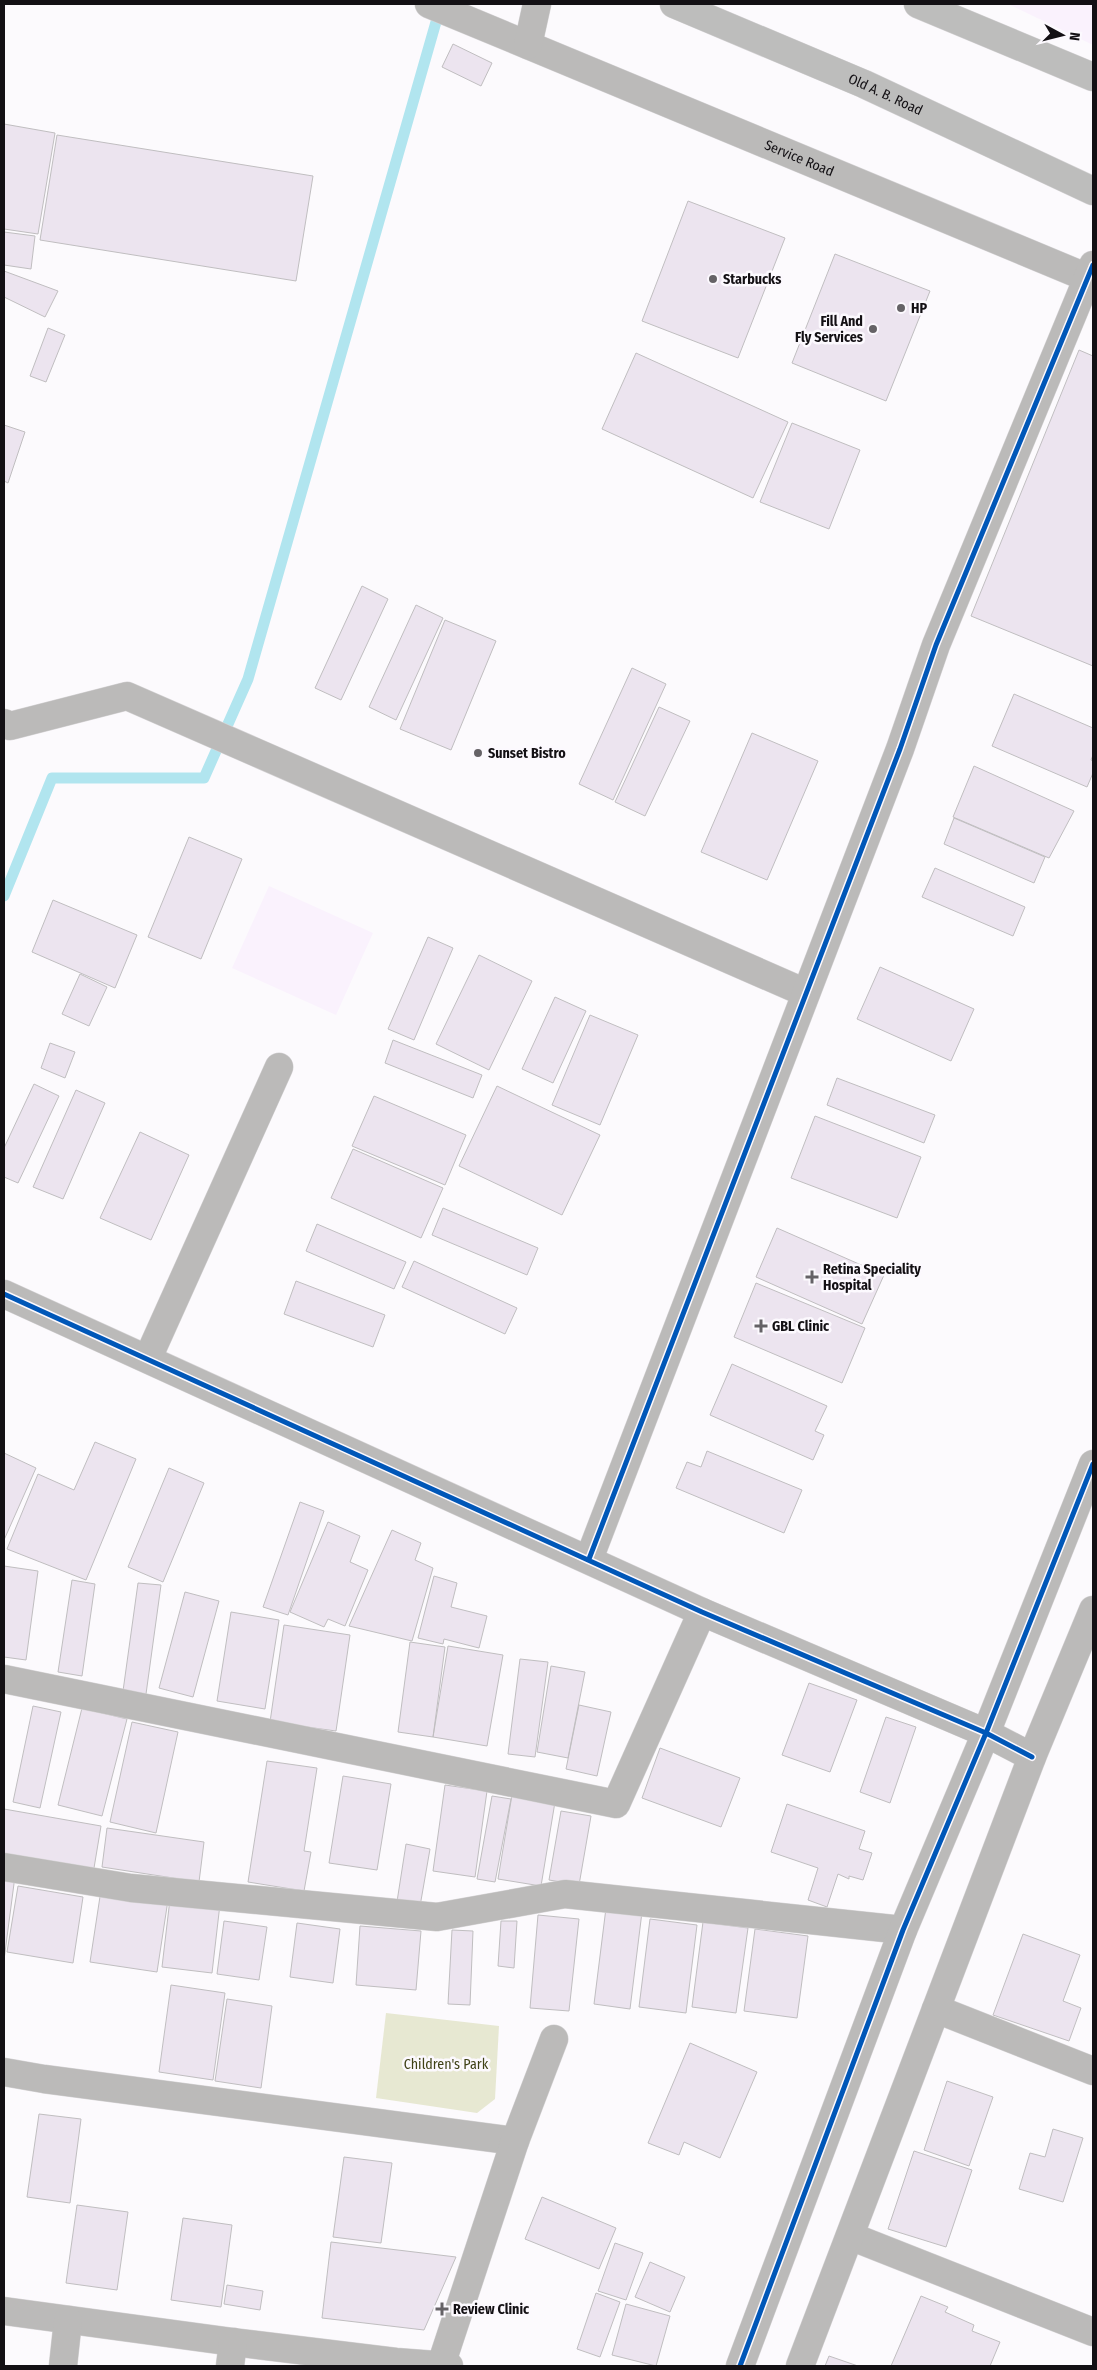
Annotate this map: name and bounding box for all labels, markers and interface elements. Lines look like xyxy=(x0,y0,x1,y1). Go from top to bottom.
north arrow xyxy=(1037,10,1087,60)
text: N xyxy=(1065,31,1083,42)
street label: Old A. B. Road xyxy=(846,70,925,119)
street label: Service Road xyxy=(762,136,836,180)
place label: Starbucks xyxy=(723,271,781,288)
marker: Starbucks xyxy=(707,273,719,285)
place label: HP xyxy=(911,300,927,317)
marker: HP xyxy=(895,302,907,314)
place label: Fill And Fly Services xyxy=(795,313,863,346)
marker: Fill And Fly Services xyxy=(867,323,879,335)
place label: Sunset Bistro xyxy=(488,745,566,762)
marker: Sunset Bistro xyxy=(472,747,484,759)
place label: Retina Speciality Hospital xyxy=(823,1261,921,1294)
marker: Retina Speciality Hospital xyxy=(805,1270,819,1284)
place label: GBL Clinic xyxy=(772,1318,830,1335)
marker: GBL Clinic xyxy=(754,1319,768,1333)
park label: Children's Park xyxy=(404,2056,489,2073)
place label: Review Clinic xyxy=(453,2301,530,2318)
marker: Review Clinic xyxy=(435,2302,449,2316)

